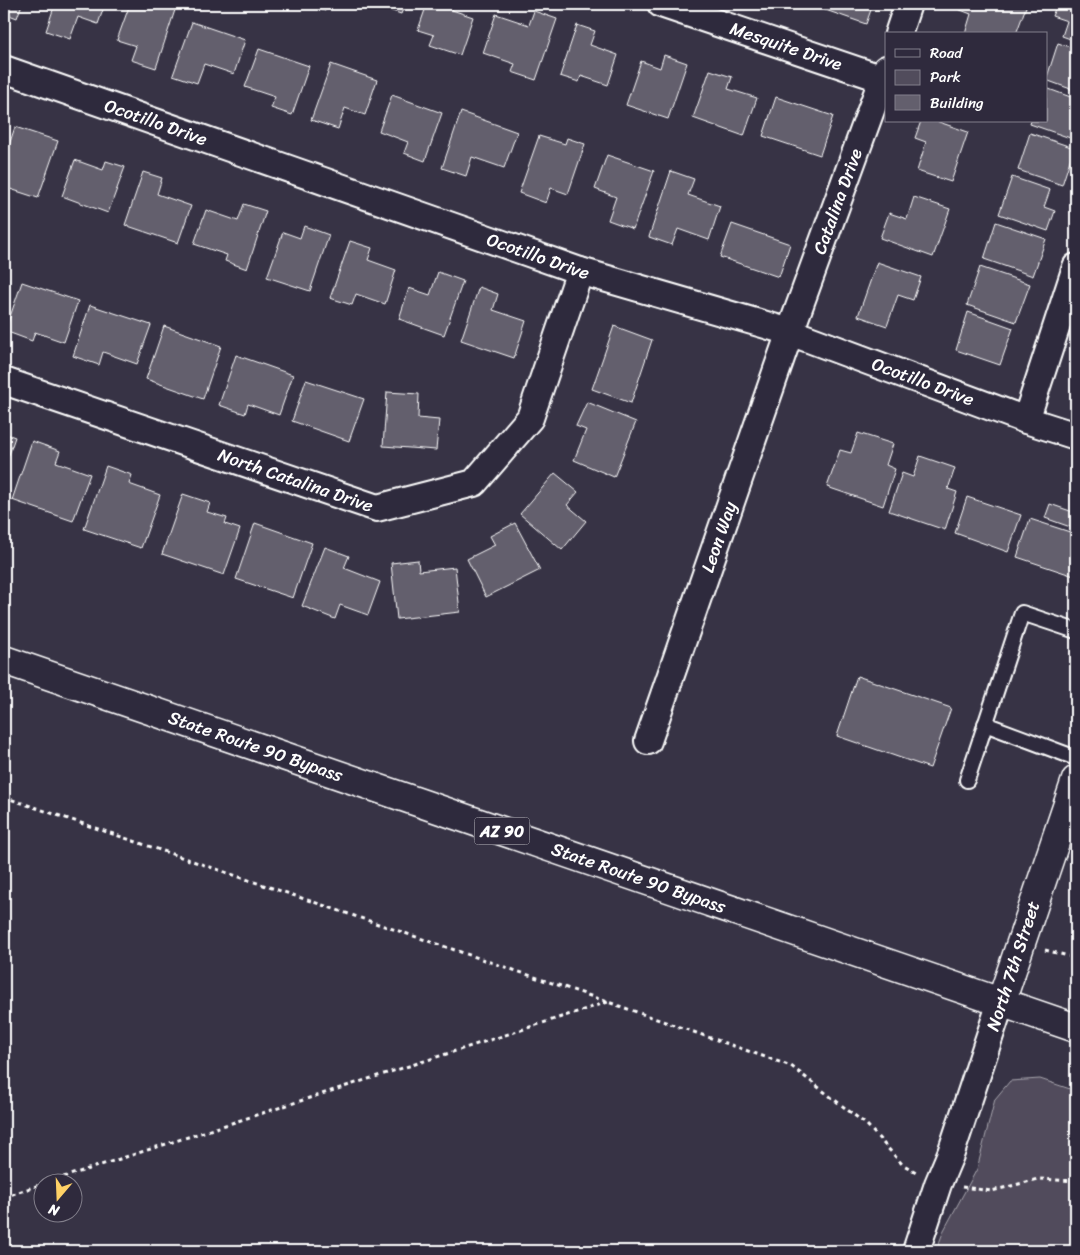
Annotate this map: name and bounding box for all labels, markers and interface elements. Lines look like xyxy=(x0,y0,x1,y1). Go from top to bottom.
street label: Mesquite Drive xyxy=(725,12,847,80)
legend xyxy=(885,32,1048,122)
text: Road xyxy=(930,40,963,66)
text: Park xyxy=(930,64,961,90)
street label: Ocotillo Drive xyxy=(100,89,212,155)
text: Building xyxy=(930,90,984,116)
street label: Catalina Drive xyxy=(804,143,872,259)
street label: Ocotillo Drive xyxy=(482,223,593,289)
street label: Ocotillo Drive xyxy=(867,348,979,415)
street label: North Catalina Drive xyxy=(213,439,378,522)
street label: Leon Way xyxy=(692,496,746,577)
street label: State Route 90 Bypass xyxy=(164,702,348,791)
road number: AZ 90 xyxy=(474,818,530,844)
street label: State Route 90 Bypass xyxy=(547,833,731,923)
street label: North 7th Street xyxy=(977,896,1049,1035)
north arrow xyxy=(32,1172,82,1222)
text: N xyxy=(45,1196,64,1224)

